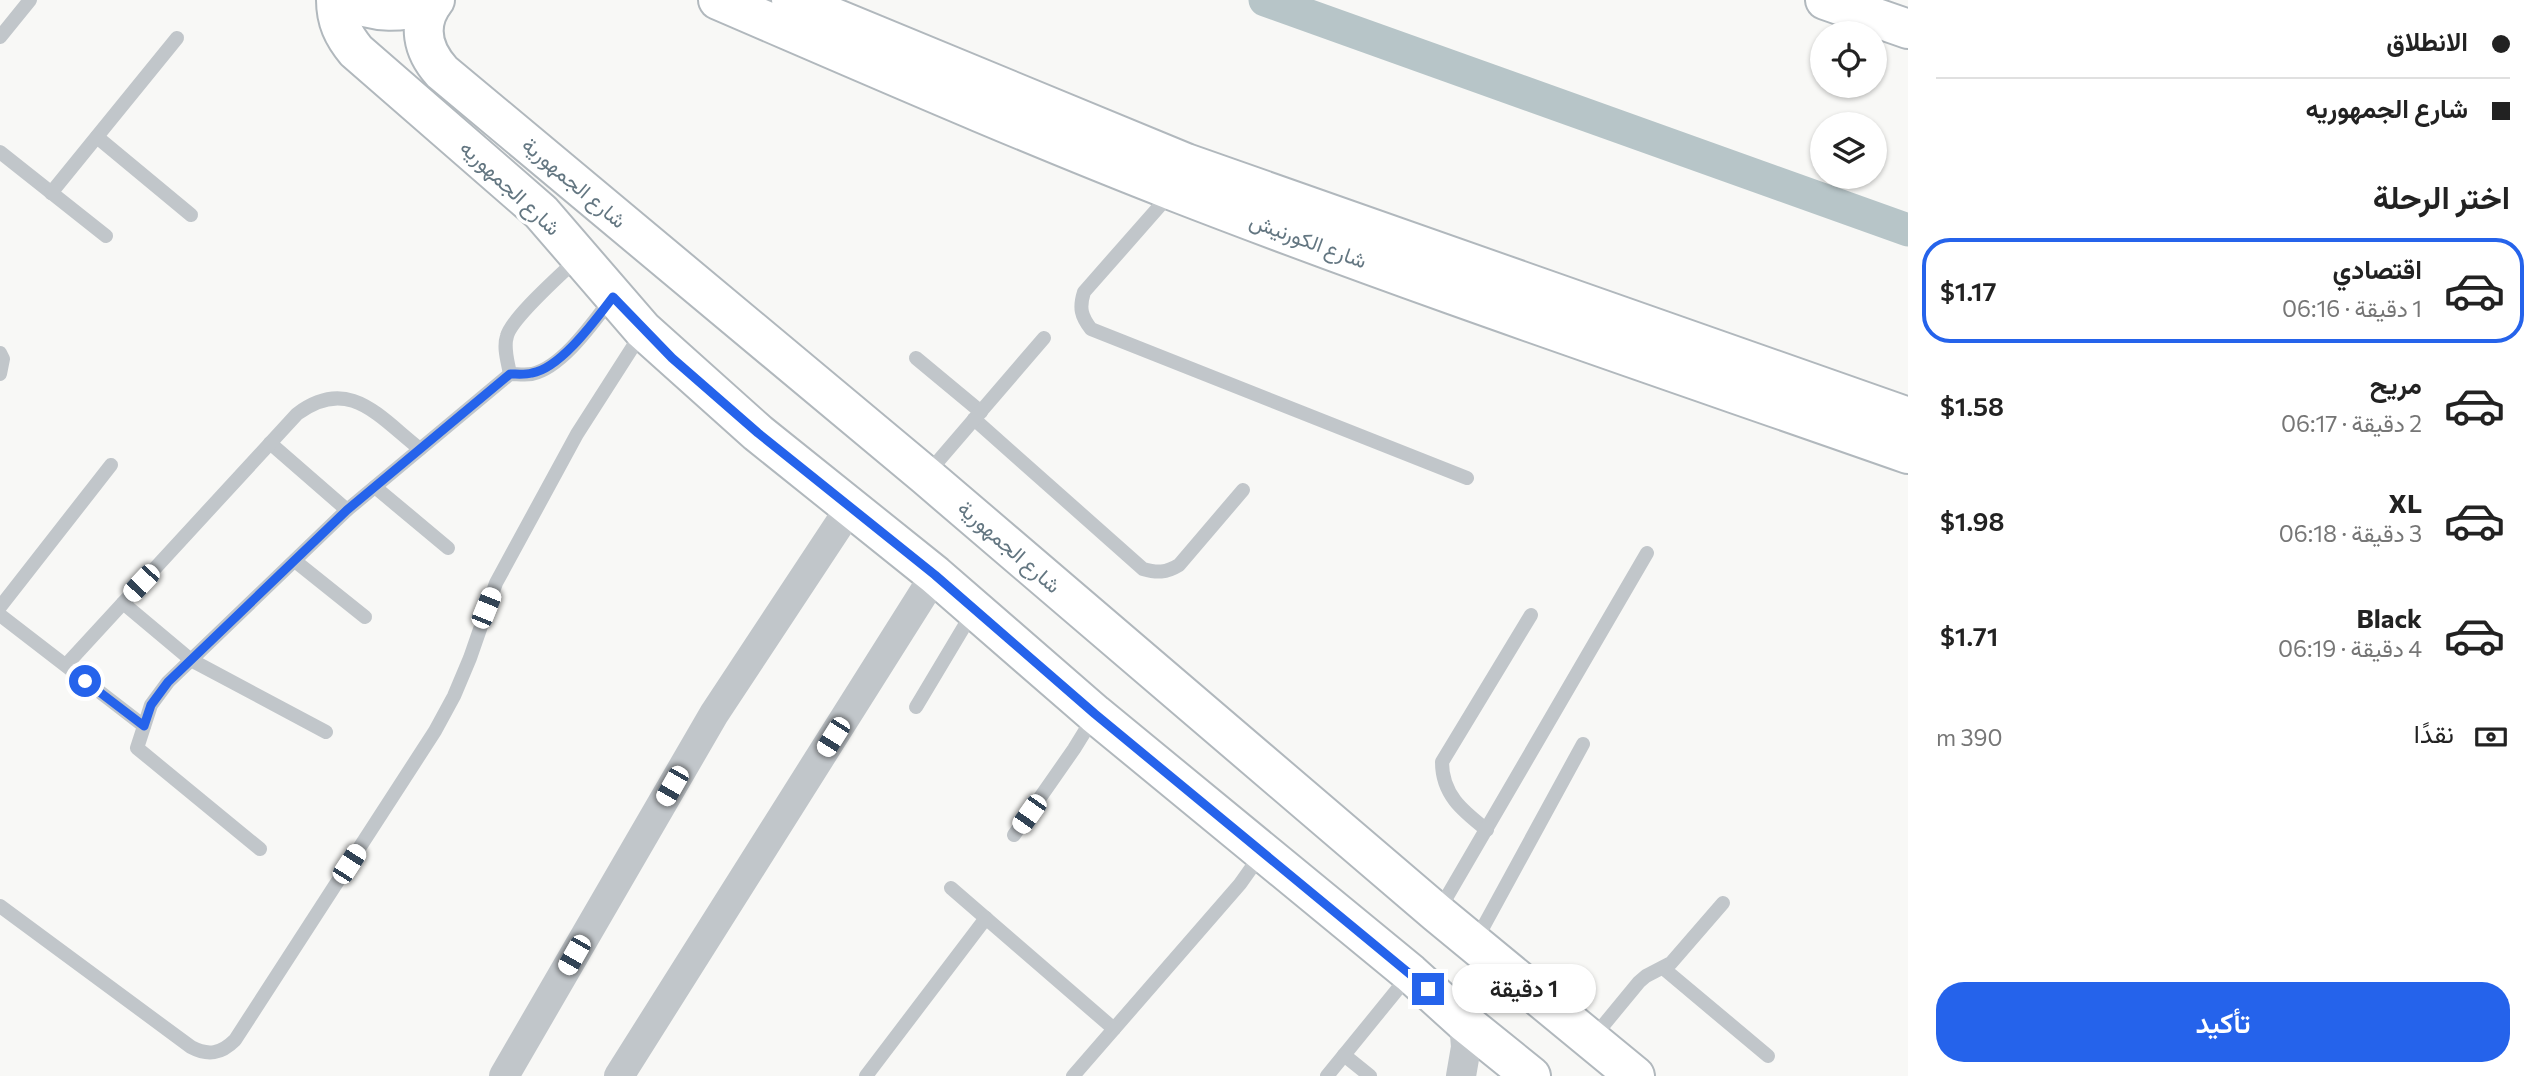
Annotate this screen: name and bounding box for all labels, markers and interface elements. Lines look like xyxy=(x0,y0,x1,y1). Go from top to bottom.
map controls xyxy=(1810,21,1887,189)
button: locate xyxy=(1810,21,1887,98)
text: الانطلاق xyxy=(2386,25,2468,56)
text: شارع الجمهوريه xyxy=(2306,92,2468,123)
button: layers xyxy=(1810,112,1887,189)
street label: شارع الجمهورية xyxy=(516,131,632,235)
street label: شارع الجمهوريه xyxy=(454,134,566,242)
text: اختر الرحلة xyxy=(2373,176,2510,216)
street label: شارع الكورنيش xyxy=(1246,207,1370,275)
text: اقتصادي xyxy=(2333,253,2422,284)
icon: car xyxy=(2443,259,2506,322)
text: $1.17 xyxy=(1940,275,1997,306)
text: 1 دقيقة · 06:16 xyxy=(2282,294,2422,322)
text: مريح xyxy=(2370,368,2422,399)
icon: car xyxy=(2443,374,2506,437)
text: $1.58 xyxy=(1940,390,2004,421)
text: 2 دقيقة · 06:17 xyxy=(2281,409,2422,437)
text: XL xyxy=(2388,487,2422,518)
icon: car xyxy=(2443,489,2506,552)
street label: شارع الجمهورية xyxy=(952,494,1066,600)
text: $1.98 xyxy=(1940,505,2005,536)
text: 3 دقيقة · 06:18 xyxy=(2279,519,2422,547)
car xyxy=(119,560,164,606)
car xyxy=(469,585,504,631)
text: Black xyxy=(2356,602,2422,633)
icon: car xyxy=(2443,604,2506,667)
text: $1.71 xyxy=(1940,620,1998,651)
text: 4 دقيقة · 06:19 xyxy=(2278,634,2422,662)
route start xyxy=(69,665,101,697)
car xyxy=(813,714,854,760)
text: نقدًا xyxy=(2414,717,2454,748)
icon: cash xyxy=(2472,718,2510,756)
text: 390 m xyxy=(1936,723,2003,751)
car xyxy=(653,763,692,809)
car xyxy=(1009,791,1050,837)
car xyxy=(329,841,370,887)
car xyxy=(555,932,594,978)
callout: 1 دقيقة xyxy=(1452,964,1596,1014)
route end xyxy=(1412,973,1444,1005)
text: 1 دقيقة xyxy=(1490,974,1558,1002)
button: تأكيد xyxy=(1936,982,2510,1062)

